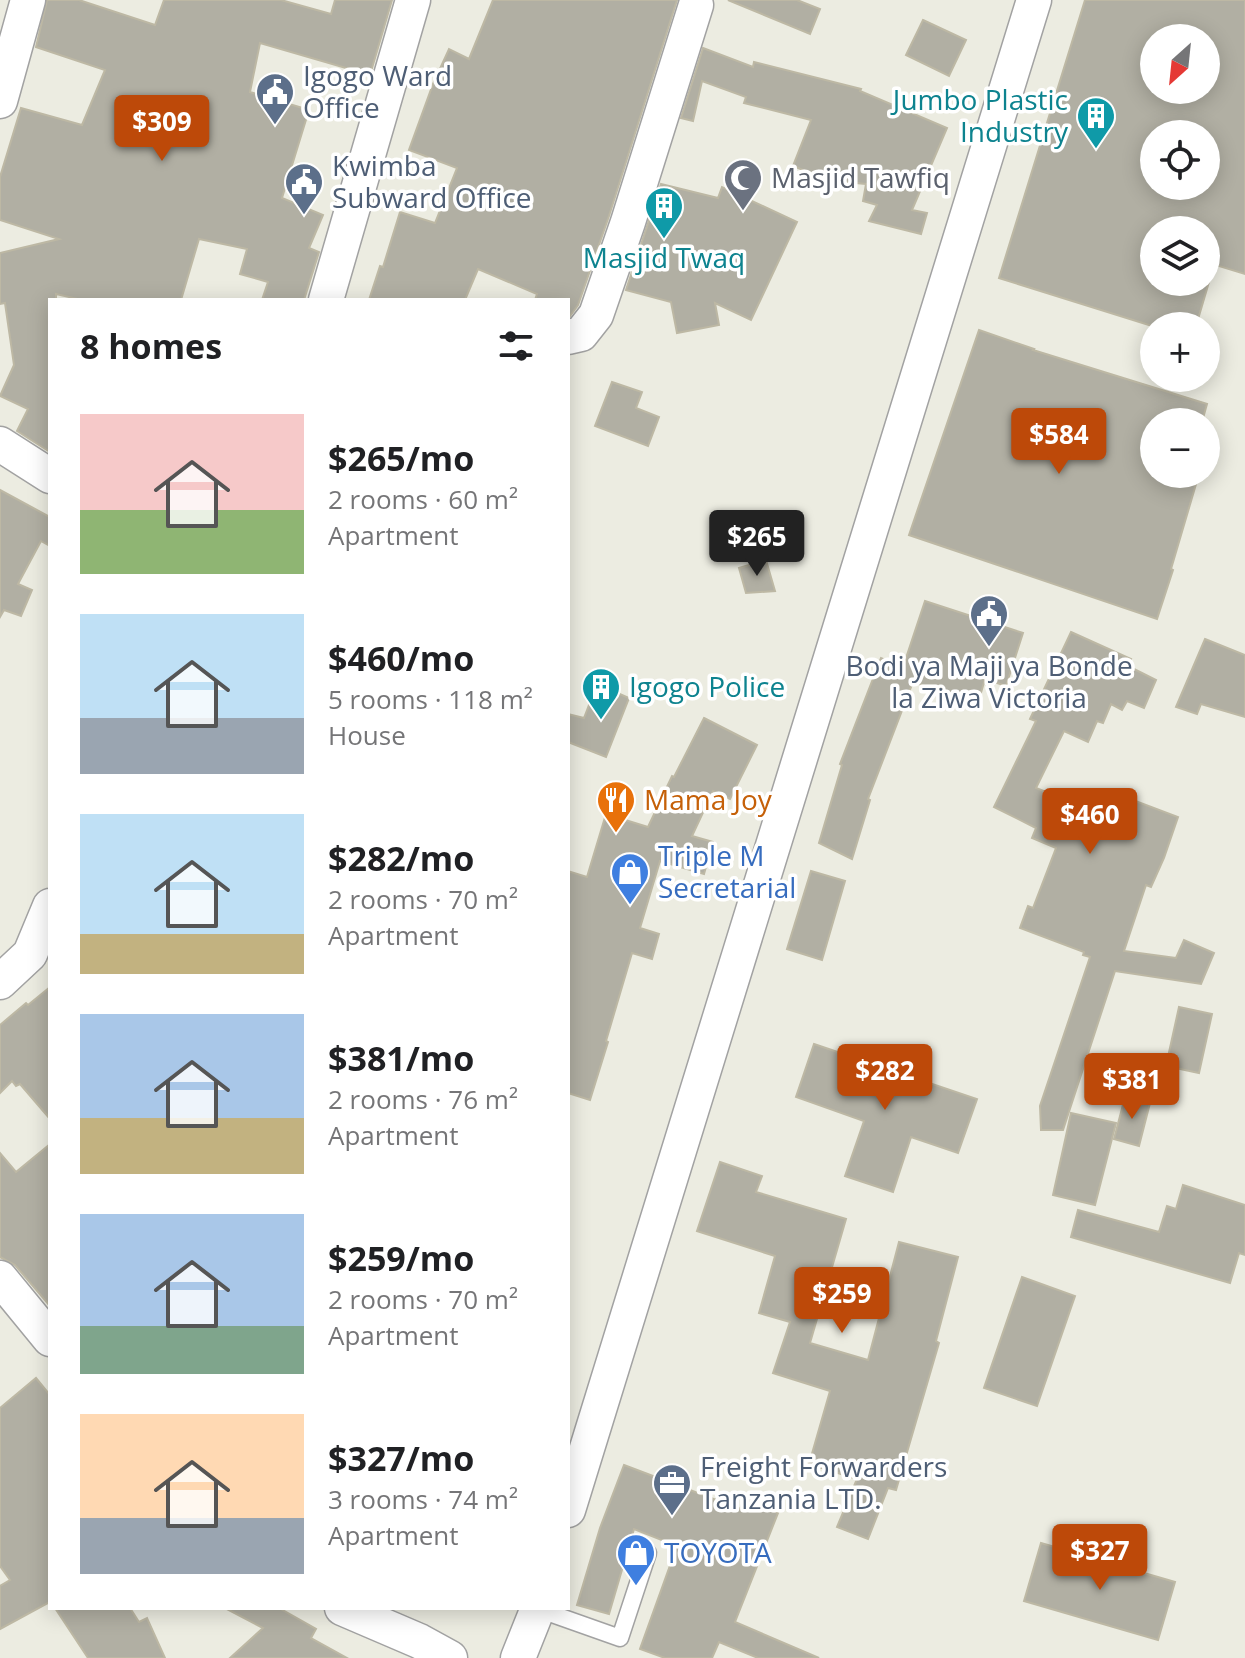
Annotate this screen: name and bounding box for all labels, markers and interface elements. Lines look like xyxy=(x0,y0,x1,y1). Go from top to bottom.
north arrow xyxy=(1140,24,1220,104)
map controls xyxy=(1140,24,1220,488)
place label: Igogo Ward Office xyxy=(303,56,452,126)
public building icon: Igogo Ward Office xyxy=(254,71,296,126)
place label: Jumbo Plastic Industry xyxy=(890,80,1069,150)
pin: $309 xyxy=(115,95,209,163)
building icon: Jumbo Plastic Industry xyxy=(1075,95,1117,150)
text: $309 xyxy=(132,103,192,139)
button: locate xyxy=(1140,120,1220,200)
place label: Kwimba Subward Office xyxy=(332,146,532,216)
mosque icon: Masjid Tawfiq xyxy=(722,157,764,212)
place label: Masjid Tawfiq xyxy=(771,158,950,196)
public building icon: Kwimba Subward Office xyxy=(283,161,325,216)
building icon: Masjid Twaq xyxy=(643,185,685,240)
button: layers xyxy=(1140,216,1220,296)
place label: Masjid Twaq xyxy=(583,238,745,276)
button: + xyxy=(1140,312,1220,392)
text: 8 homes xyxy=(80,323,222,369)
icon: filters xyxy=(494,324,538,368)
pin: $584 xyxy=(1012,408,1106,476)
button: − xyxy=(1140,408,1220,488)
text: $584 xyxy=(1029,416,1089,452)
text: $265/mo xyxy=(328,435,474,481)
icon: home xyxy=(144,446,240,542)
text: 2 rooms · 60 m² xyxy=(328,481,518,517)
pin: $265 xyxy=(710,510,804,578)
text: Apartment xyxy=(328,517,459,553)
text: $265 xyxy=(727,518,787,554)
public building icon: Bodi ya Maji ya Bonde la Ziwa Victoria xyxy=(968,593,1010,648)
text: $460/mo xyxy=(328,635,474,681)
icon: home xyxy=(144,646,240,742)
place label: Bodi ya Maji ya Bonde la Ziwa Victoria xyxy=(845,646,1133,716)
building icon: Igogo Police xyxy=(580,666,622,721)
place label: Igogo Police xyxy=(629,667,785,705)
text: 5 rooms · 118 m² xyxy=(328,681,533,717)
text: House xyxy=(328,717,406,753)
restaurant icon: Mama Joy xyxy=(595,779,637,834)
place label: Mama Joy xyxy=(644,780,773,818)
pin: $460 xyxy=(1043,788,1137,856)
text: $460 xyxy=(1060,796,1120,832)
text: $282/mo xyxy=(328,835,474,881)
place label: Triple M Secretarial xyxy=(658,836,796,906)
icon: home xyxy=(144,846,240,942)
shop icon: Triple M Secretarial xyxy=(609,851,651,906)
text: 2 rooms · 70 m² xyxy=(328,881,518,917)
text: Apartment xyxy=(328,917,459,953)
text: $381/mo xyxy=(328,1035,474,1081)
pin: $282 xyxy=(838,1044,932,1112)
icon: home xyxy=(144,1046,240,1142)
text: $282 xyxy=(855,1052,915,1088)
pin: $381 xyxy=(1085,1053,1179,1121)
text: $381 xyxy=(1102,1061,1162,1097)
text: 2 rooms · 76 m² xyxy=(328,1081,518,1117)
text: Apartment xyxy=(328,1117,459,1153)
text: $259/mo xyxy=(328,1235,474,1281)
icon: home xyxy=(144,1246,240,1342)
pin: $259 xyxy=(795,1267,889,1335)
text: $259 xyxy=(812,1275,872,1311)
text: 2 rooms · 70 m² xyxy=(328,1281,518,1317)
text: Apartment xyxy=(328,1317,459,1353)
text: $327/mo xyxy=(328,1435,474,1481)
icon: home xyxy=(144,1446,240,1542)
place label: Freight Forwarders Tanzania LTD. xyxy=(700,1447,947,1517)
office icon: Freight Forwarders Tanzania LTD. xyxy=(651,1462,693,1517)
text: 3 rooms · 74 m² xyxy=(328,1481,518,1517)
text: Apartment xyxy=(328,1517,459,1553)
pin: $327 xyxy=(1053,1524,1147,1592)
shop icon: TOYOTA xyxy=(615,1532,657,1587)
text: $327 xyxy=(1070,1532,1130,1568)
place label: TOYOTA xyxy=(664,1533,772,1571)

